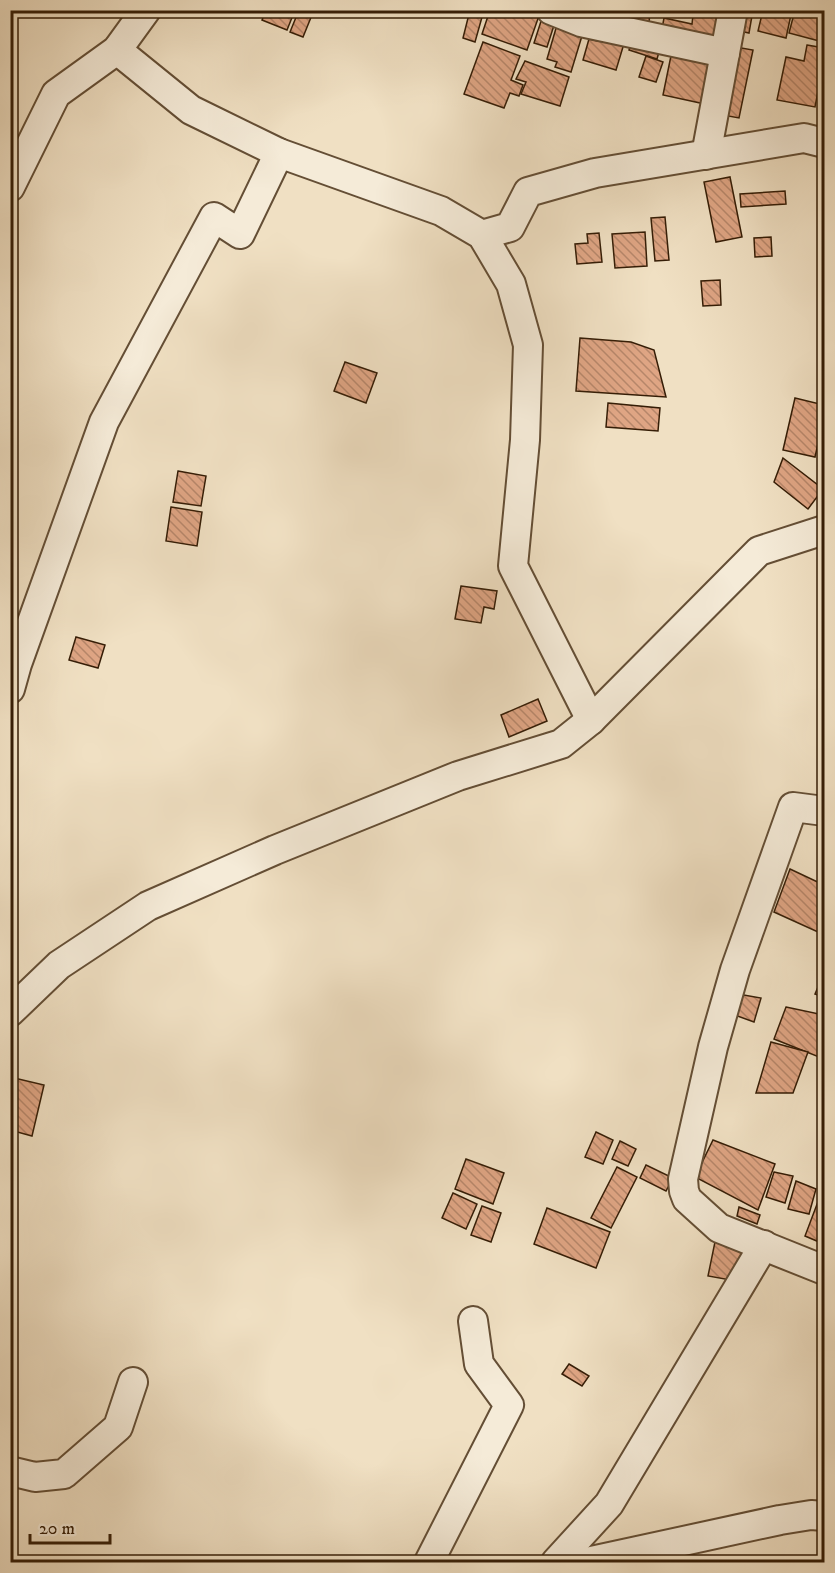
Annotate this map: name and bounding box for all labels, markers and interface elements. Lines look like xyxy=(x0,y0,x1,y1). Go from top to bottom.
scale bar xyxy=(30,1507,110,1545)
text: 20 m xyxy=(39,1518,75,1540)

